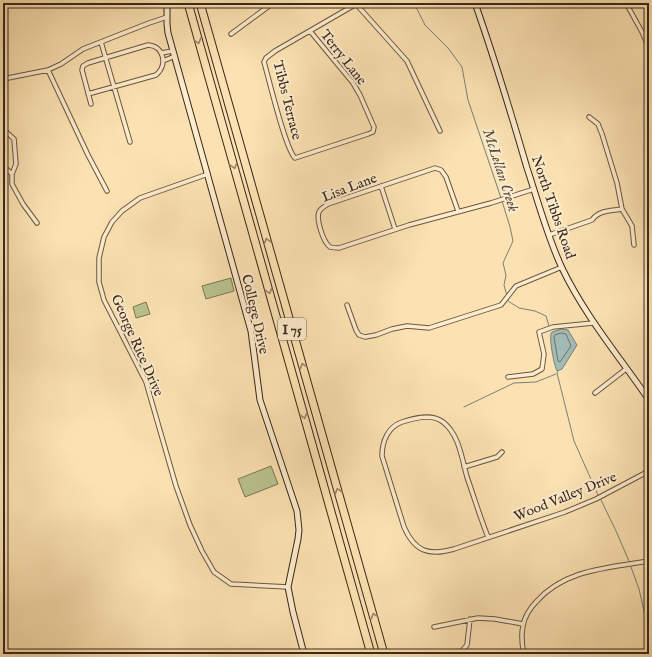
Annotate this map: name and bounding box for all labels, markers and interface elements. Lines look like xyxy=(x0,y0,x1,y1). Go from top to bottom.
street label: Terry Lane xyxy=(316,26,371,89)
one-way arrow xyxy=(193,37,202,44)
street label: Tibbs Terrace xyxy=(268,59,306,142)
water label: McLellan Creek xyxy=(478,126,523,214)
street label: North Tibbs Road xyxy=(527,153,579,262)
one-way arrow xyxy=(229,162,238,169)
street label: Lisa Lane xyxy=(319,169,380,207)
one-way arrow xyxy=(263,238,272,245)
street label: College Drive xyxy=(237,273,273,356)
one-way arrow xyxy=(264,287,273,294)
street label: George Rice Drive xyxy=(107,292,168,400)
road number: I 75 xyxy=(278,318,306,340)
one-way arrow xyxy=(299,363,308,370)
one-way arrow xyxy=(299,412,308,419)
street label: Wood Valley Drive xyxy=(511,468,620,526)
one-way arrow xyxy=(334,488,343,495)
one-way arrow xyxy=(370,613,378,620)

